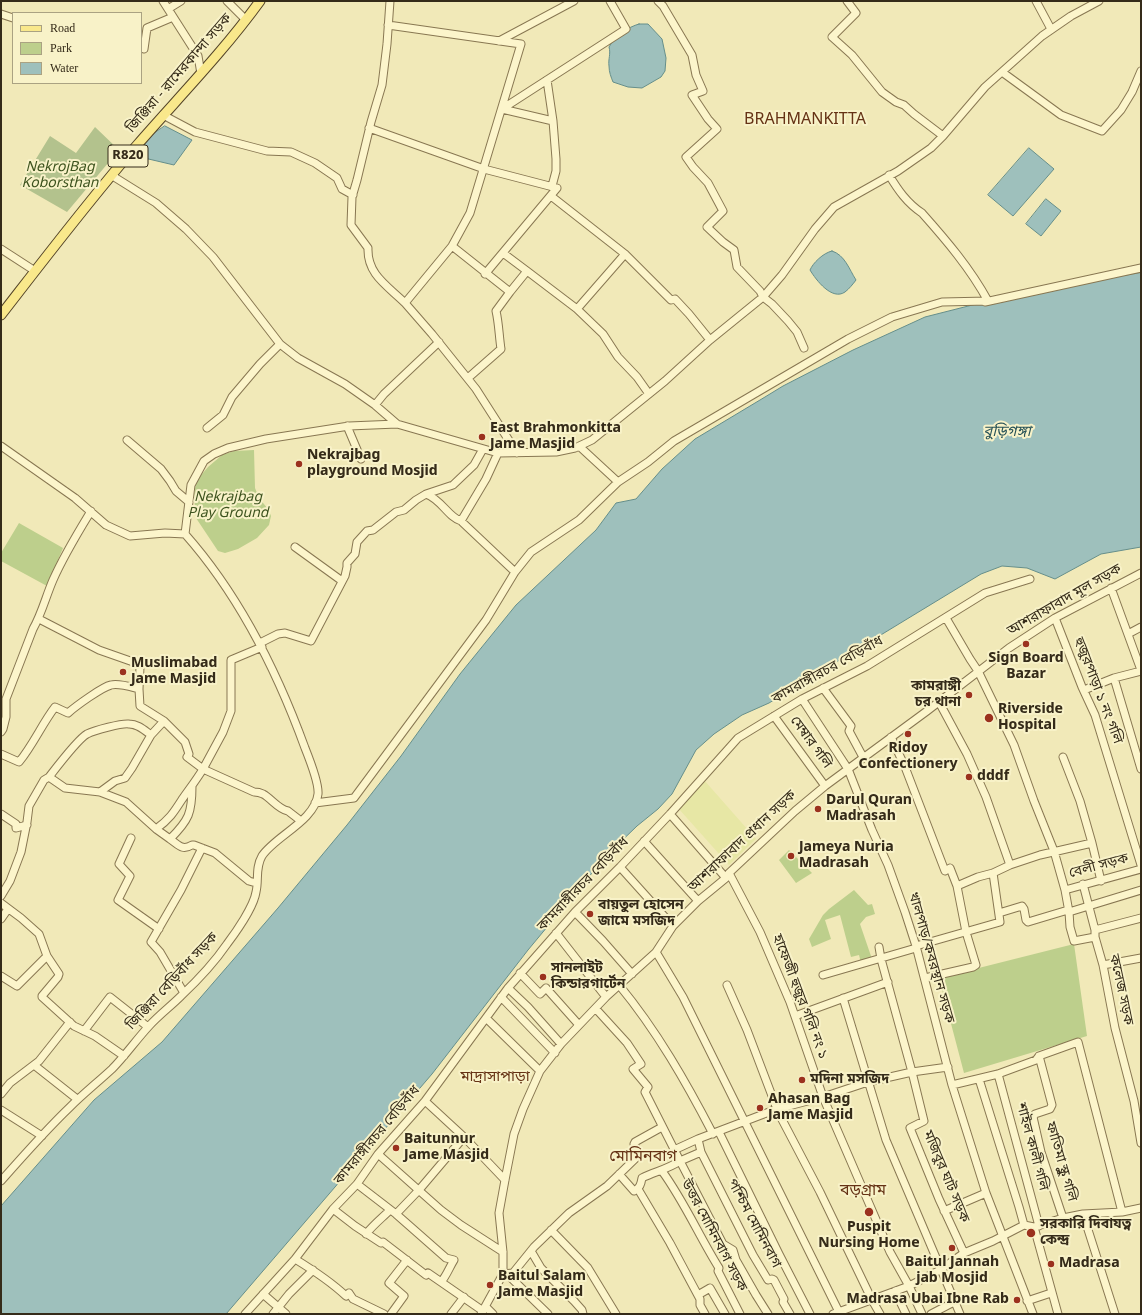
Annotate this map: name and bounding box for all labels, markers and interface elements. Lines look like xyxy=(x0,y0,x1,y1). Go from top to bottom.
street label: জিঞ্জিরা - রামেরকান্দা সড়ক xyxy=(124,11,236,137)
legend xyxy=(12,12,142,84)
text: Road xyxy=(50,21,75,35)
text: Park xyxy=(50,41,72,55)
text: Water xyxy=(50,61,78,75)
district label: BRAHMANKITTA xyxy=(738,111,872,131)
road number: R820 xyxy=(108,145,148,167)
park label: NekrojBag Koborsthan xyxy=(22,160,98,192)
place label: East Brahmonkitta Jame Masjid xyxy=(490,421,621,454)
water label: বুড়িগঙ্গা xyxy=(983,424,1031,442)
marker: East Brahmonkitta Jame Masjid xyxy=(477,432,487,442)
place label: Nekrajbag playground Mosjid xyxy=(307,448,438,480)
marker: Nekrajbag playground Mosjid xyxy=(294,459,304,469)
park label: Nekrajbag Play Ground xyxy=(188,490,268,522)
street label: আশরাফাবাদ মূল সড়ক xyxy=(1005,561,1125,641)
street label: কামরাঙ্গীরচর বেড়িবাঁধ xyxy=(770,634,886,708)
street label: হুজুরপাড়া ১ নং গলি xyxy=(1069,636,1125,746)
marker: Sign Board Bazar xyxy=(1021,639,1031,649)
place label: Sign Board Bazar xyxy=(988,651,1064,684)
place label: Muslimabad Jame Masjid xyxy=(131,656,217,688)
marker: Muslimabad Jame Masjid xyxy=(118,667,128,677)
place label: কামরাঙ্গী চর থানা xyxy=(911,679,961,712)
marker: কামরাঙ্গী চর থানা xyxy=(964,690,974,700)
place label: Riverside Hospital xyxy=(998,702,1063,734)
marker: Riverside Hospital xyxy=(983,712,995,724)
street label: মেম্বার গলি xyxy=(785,714,835,772)
marker: Ridoy Confectionery xyxy=(903,729,913,739)
place label: Ridoy Confectionery xyxy=(858,741,958,774)
place label: dddf xyxy=(977,769,1009,785)
marker: dddf xyxy=(964,772,974,782)
street label: আশরাফাবাদ প্রধান সড়ক xyxy=(686,788,800,896)
place label: Darul Quran Madrasah xyxy=(826,793,912,826)
marker: Darul Quran Madrasah xyxy=(813,804,823,814)
street label: কামরাঙ্গীরচর বেড়িবাঁধ xyxy=(535,834,633,936)
place label: Jameya Nuria Madrasah xyxy=(799,840,894,872)
marker: Jameya Nuria Madrasah xyxy=(786,851,796,861)
street label: বেলী সড়ক xyxy=(1067,851,1131,883)
street label: খালপাড়/কবরস্থান সড়ক xyxy=(903,891,957,1025)
place label: বায়তুল হোসেন জামে মসজিদ xyxy=(598,898,684,930)
marker: বায়তুল হোসেন জামে মসজিদ xyxy=(585,909,595,919)
street label: জিঞ্জিরা বেড়িবাঁধ সড়ক xyxy=(124,930,222,1034)
street label: হাফেজী হুজুর গলি নং ১ xyxy=(767,932,831,1062)
street label: কলেজ সড়ক xyxy=(1104,953,1136,1027)
place label: সানলাইট কিন্ডারগার্টেন xyxy=(551,961,626,994)
marker: সানলাইট কিন্ডারগার্টেন xyxy=(538,972,548,982)
district label: মাদ্রাসাপাড়া xyxy=(460,1069,530,1087)
place label: মদিনা মসজিদ xyxy=(810,1072,889,1088)
marker: মদিনা মসজিদ xyxy=(797,1075,807,1085)
street label: কামরাঙ্গীরচর বেড়িবাঁধ xyxy=(332,1083,424,1189)
place label: Ahasan Bag Jame Masjid xyxy=(768,1092,853,1124)
street label: শাইল কালী গলি xyxy=(1011,1101,1051,1193)
marker: Ahasan Bag Jame Masjid xyxy=(755,1103,765,1113)
street label: ফাতিমা স্কুল গলি xyxy=(1041,1120,1079,1204)
street label: মজিবুর ঘাট সড়ক xyxy=(918,1128,972,1226)
place label: Baitunnur Jame Masjid xyxy=(404,1132,489,1164)
marker: Baitunnur Jame Masjid xyxy=(391,1143,401,1153)
district label: মোমিনবাগ xyxy=(609,1148,677,1168)
street label: উত্তর মোমিনবাগ সড়ক xyxy=(676,1177,750,1295)
street label: পশ্চিম মোমিনবাগ xyxy=(722,1177,784,1271)
district label: বড়গ্রাম xyxy=(840,1182,886,1202)
marker: Puspit Nursing Home xyxy=(863,1206,875,1218)
place label: সরকারি দিবাযত্ন কেন্দ্র xyxy=(1040,1217,1131,1250)
place label: Puspit Nursing Home xyxy=(818,1220,920,1252)
marker: সরকারি দিবাযত্ন কেন্দ্র xyxy=(1025,1227,1037,1239)
marker: Baitul Jannah jab Mosjid xyxy=(947,1243,957,1253)
place label: Baitul Jannah jab Mosjid xyxy=(905,1255,999,1288)
place label: Madrasa xyxy=(1059,1256,1120,1272)
marker: Madrasa xyxy=(1046,1259,1056,1269)
place label: Baitul Salam Jame Masjid xyxy=(498,1269,586,1302)
marker: Baitul Salam Jame Masjid xyxy=(485,1280,495,1290)
place label: Madrasa Ubai Ibne Rab xyxy=(847,1292,1009,1308)
marker: Madrasa Ubai Ibne Rab xyxy=(1012,1295,1022,1305)

